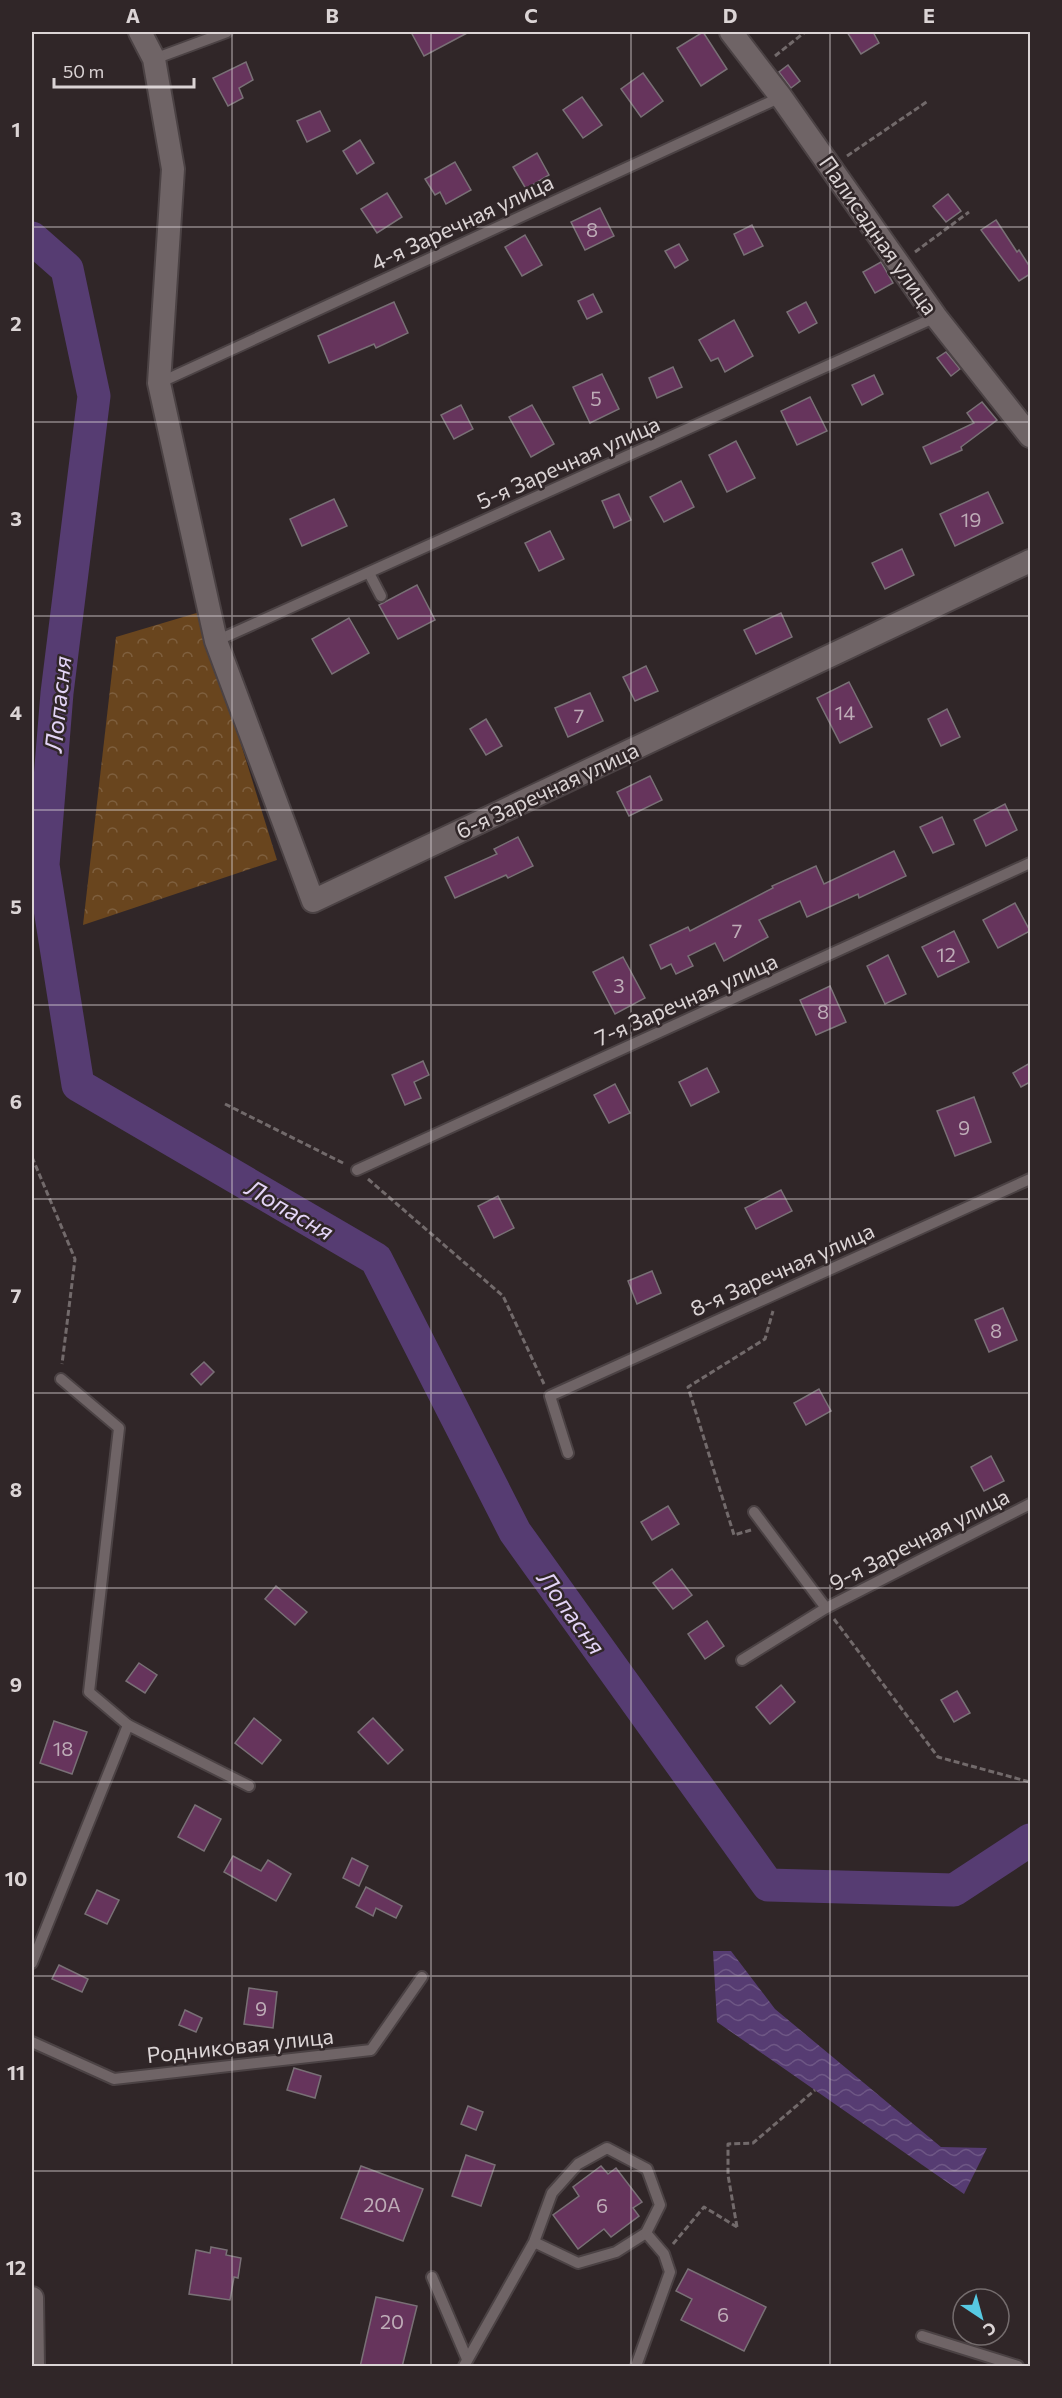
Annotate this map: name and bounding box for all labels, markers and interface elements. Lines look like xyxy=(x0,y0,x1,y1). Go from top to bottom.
text: A xyxy=(126,3,140,27)
text: B xyxy=(325,3,339,27)
text: C xyxy=(524,3,538,27)
text: D xyxy=(723,3,737,27)
text: E xyxy=(923,3,935,27)
scale bar xyxy=(54,51,194,89)
text: 50 m xyxy=(63,60,104,82)
text: 1 xyxy=(11,117,21,141)
street label: Палисадная улица xyxy=(814,150,944,320)
street label: 4-я Заречная улица xyxy=(366,168,558,276)
house number: 8 xyxy=(586,217,598,241)
text: 2 xyxy=(10,311,22,335)
house number: 5 xyxy=(590,386,602,410)
street label: 5-я Заречная улица xyxy=(472,409,664,515)
text: 3 xyxy=(10,506,22,530)
house number: 19 xyxy=(961,507,981,531)
water label: Лопасня xyxy=(37,654,76,755)
text: 4 xyxy=(10,700,22,724)
house number: 14 xyxy=(835,700,855,724)
house number: 7 xyxy=(574,703,584,727)
street label: 6-я Заречная улица xyxy=(451,736,643,844)
text: 5 xyxy=(10,894,22,918)
house number: 7 xyxy=(732,918,742,942)
house number: 12 xyxy=(936,942,956,966)
street label: 7-я Заречная улица xyxy=(591,947,781,1051)
house number: 3 xyxy=(613,973,625,997)
house number: 8 xyxy=(817,999,829,1023)
text: 6 xyxy=(10,1089,22,1113)
house number: 9 xyxy=(958,1115,970,1139)
water label: Лопасня xyxy=(240,1172,339,1246)
street label: 8-я Заречная улица xyxy=(686,1216,878,1322)
text: 7 xyxy=(11,1283,22,1307)
house number: 8 xyxy=(990,1318,1002,1342)
text: 8 xyxy=(10,1477,22,1501)
street label: 9-я Заречная улица xyxy=(824,1482,1014,1596)
water label: Лопасня xyxy=(531,1564,612,1660)
text: 9 xyxy=(10,1672,22,1696)
house number: 18 xyxy=(53,1736,73,1760)
text: 10 xyxy=(5,1866,27,1890)
house number: 9 xyxy=(255,1996,267,2020)
street label: Родниковая улица xyxy=(145,2022,335,2068)
text: 11 xyxy=(7,2060,25,2084)
house number: 20А xyxy=(363,2192,401,2216)
house number: 6 xyxy=(596,2193,608,2217)
text: 12 xyxy=(6,2255,26,2279)
north arrow xyxy=(951,2287,1011,2347)
house number: 6 xyxy=(717,2302,729,2326)
house number: 20 xyxy=(380,2309,404,2333)
text: С xyxy=(980,2319,1000,2340)

